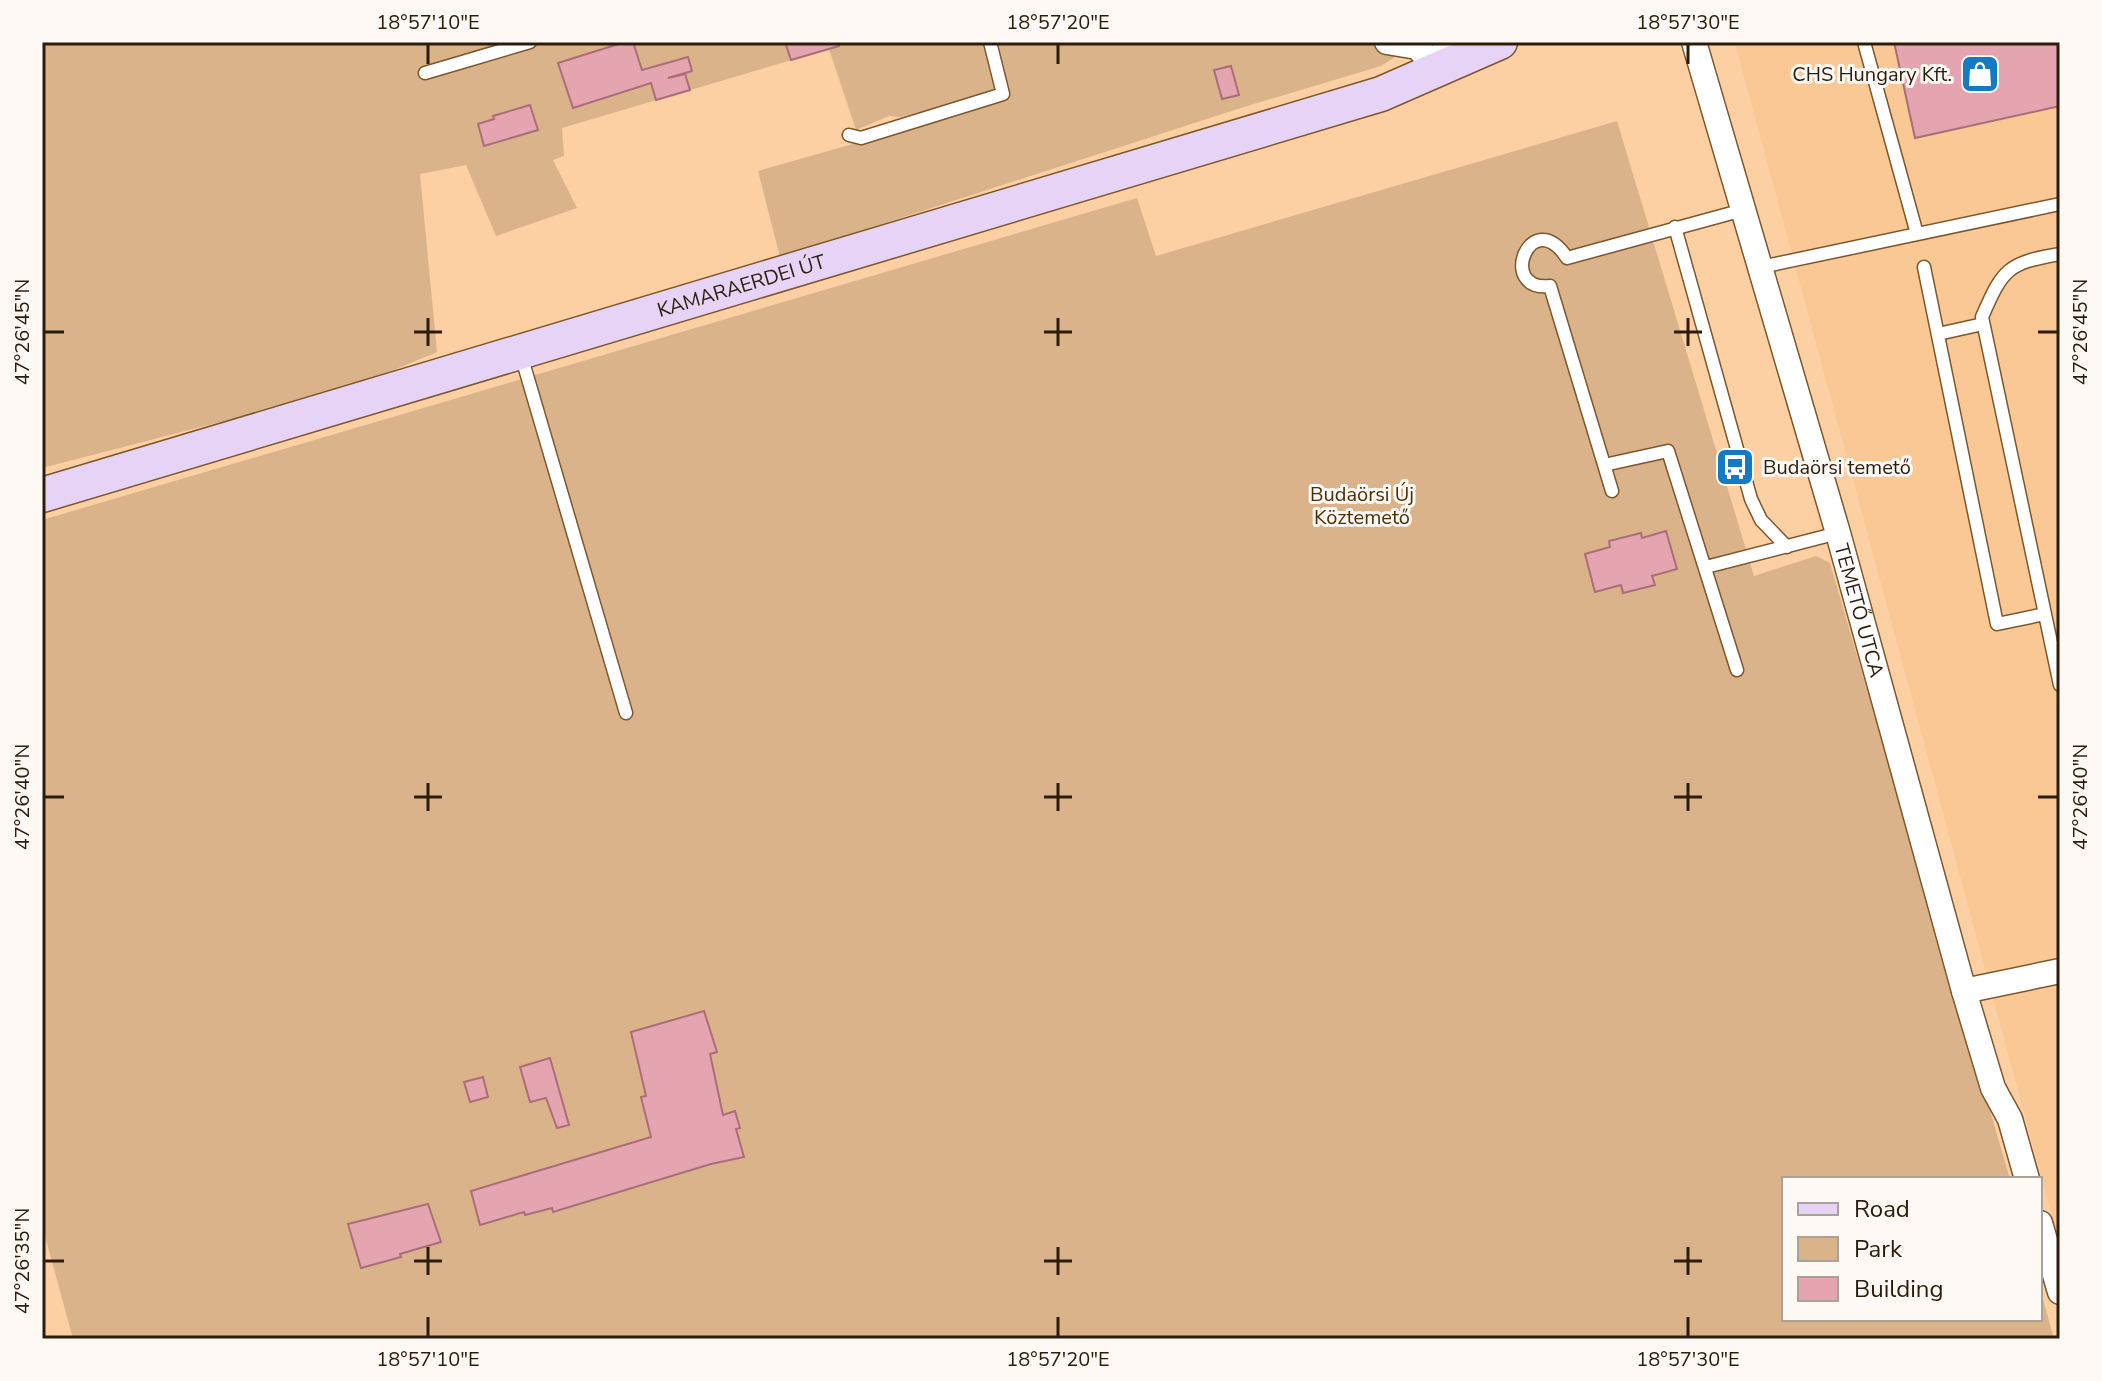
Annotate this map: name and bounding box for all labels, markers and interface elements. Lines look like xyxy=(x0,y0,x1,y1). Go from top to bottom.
text: 18°57'10"E xyxy=(376,9,480,36)
text: 18°57'20"E xyxy=(1006,9,1110,36)
text: 18°57'30"E xyxy=(1636,9,1740,36)
shop icon: CHS Hungary Kft. xyxy=(1959,53,2001,95)
place label: CHS Hungary Kft. xyxy=(1792,61,1952,88)
street label: KAMARAERDEI ÚT xyxy=(654,248,829,324)
text: 47°26'45"N xyxy=(9,279,36,385)
text: 47°26'45"N xyxy=(2067,279,2094,385)
bus stop icon: Budaörsi temető xyxy=(1714,446,1756,488)
place label: Budaörsi temető xyxy=(1763,454,1911,481)
park label: Budaörsi Új Köztemető xyxy=(1310,481,1414,531)
street label: TEMETŐ UTCA xyxy=(1828,541,1890,681)
text: 47°26'40"N xyxy=(9,744,36,850)
text: 47°26'40"N xyxy=(2067,744,2094,850)
legend xyxy=(1782,1177,2042,1321)
text: Road xyxy=(1854,1193,1910,1225)
text: 47°26'35"N xyxy=(9,1208,36,1314)
text: Park xyxy=(1854,1233,1903,1265)
text: Building xyxy=(1854,1273,1944,1305)
text: 18°57'10"E xyxy=(376,1346,480,1373)
text: 18°57'20"E xyxy=(1006,1346,1110,1373)
text: 18°57'30"E xyxy=(1636,1346,1740,1373)

